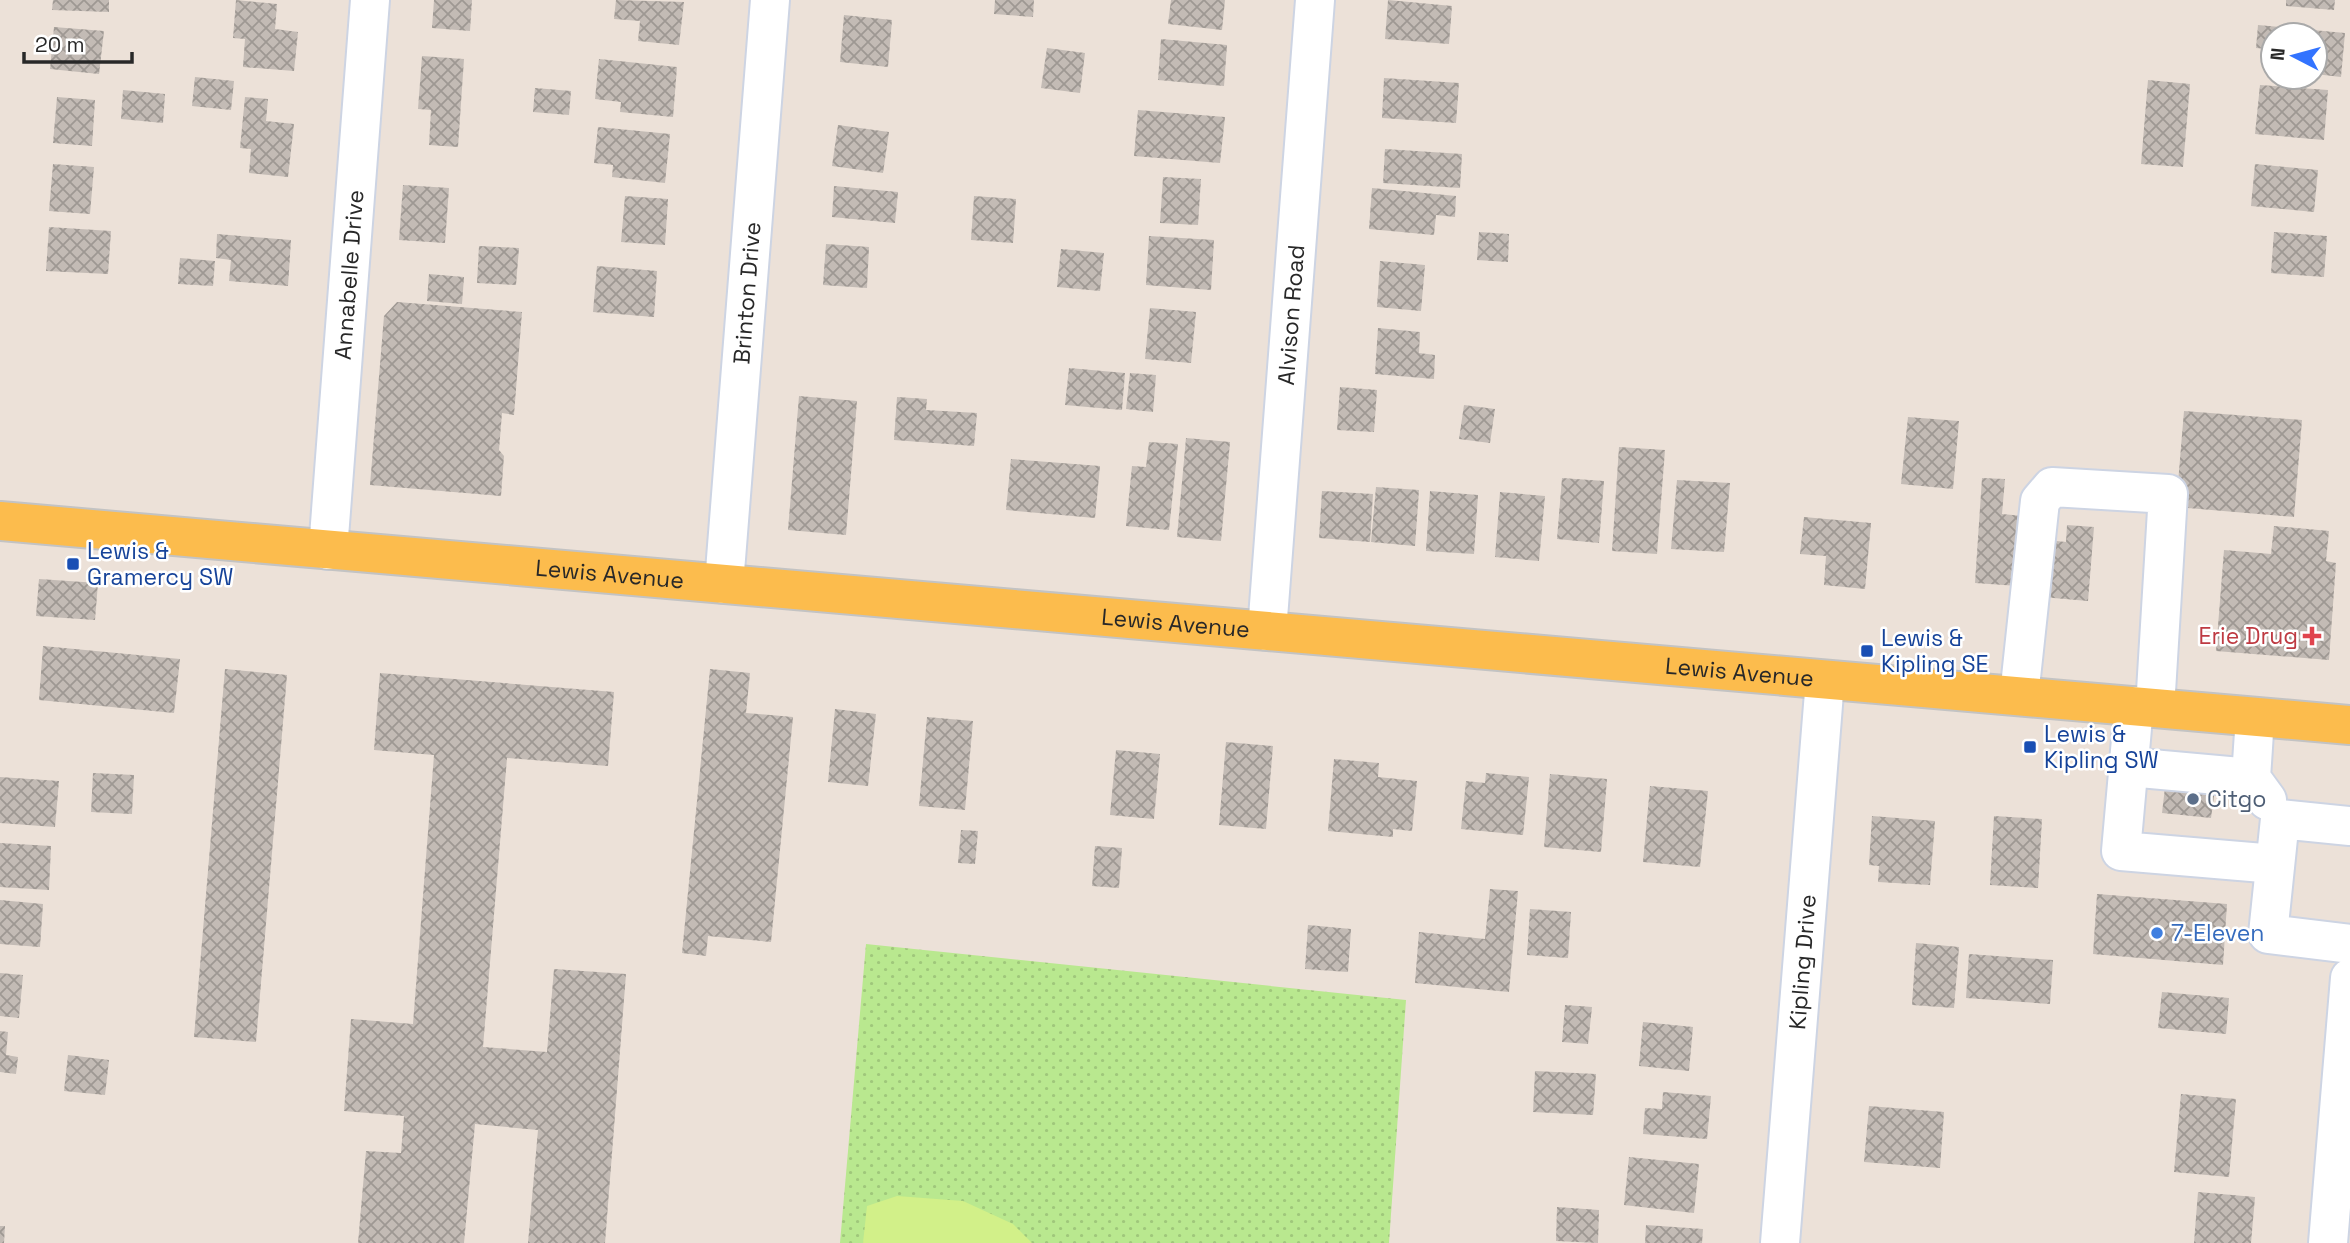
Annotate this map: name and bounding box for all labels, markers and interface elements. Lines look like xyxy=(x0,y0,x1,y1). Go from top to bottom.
scale bar xyxy=(24,21,133,65)
north arrow xyxy=(2259,21,2329,91)
text: 20 m xyxy=(35,31,85,58)
text: N xyxy=(2264,47,2291,62)
street label: Annabelle Drive xyxy=(328,189,370,361)
street label: Brinton Drive xyxy=(726,221,767,365)
street label: Alvison Road xyxy=(1271,243,1311,386)
place label: Lewis & Gramercy SW xyxy=(87,536,233,592)
street label: Lewis Avenue xyxy=(534,553,685,595)
marker: Lewis & Gramercy SW xyxy=(65,556,81,572)
street label: Lewis Avenue xyxy=(1100,602,1251,644)
place label: Erie Drug xyxy=(2198,621,2298,651)
place label: Lewis & Kipling SE xyxy=(1881,623,1989,679)
marker: Erie Drug xyxy=(2304,628,2320,644)
marker: Lewis & Kipling SE xyxy=(1859,643,1875,659)
street label: Lewis Avenue xyxy=(1664,651,1815,693)
place label: Lewis & Kipling SW xyxy=(2044,719,2159,775)
marker: Lewis & Kipling SW xyxy=(2022,739,2038,755)
place label: Citgo xyxy=(2207,784,2267,814)
marker: Citgo xyxy=(2185,791,2201,807)
street label: Kipling Drive xyxy=(1782,893,1823,1031)
place label: 7-Eleven xyxy=(2171,918,2264,948)
marker: 7-Eleven xyxy=(2149,925,2165,941)

